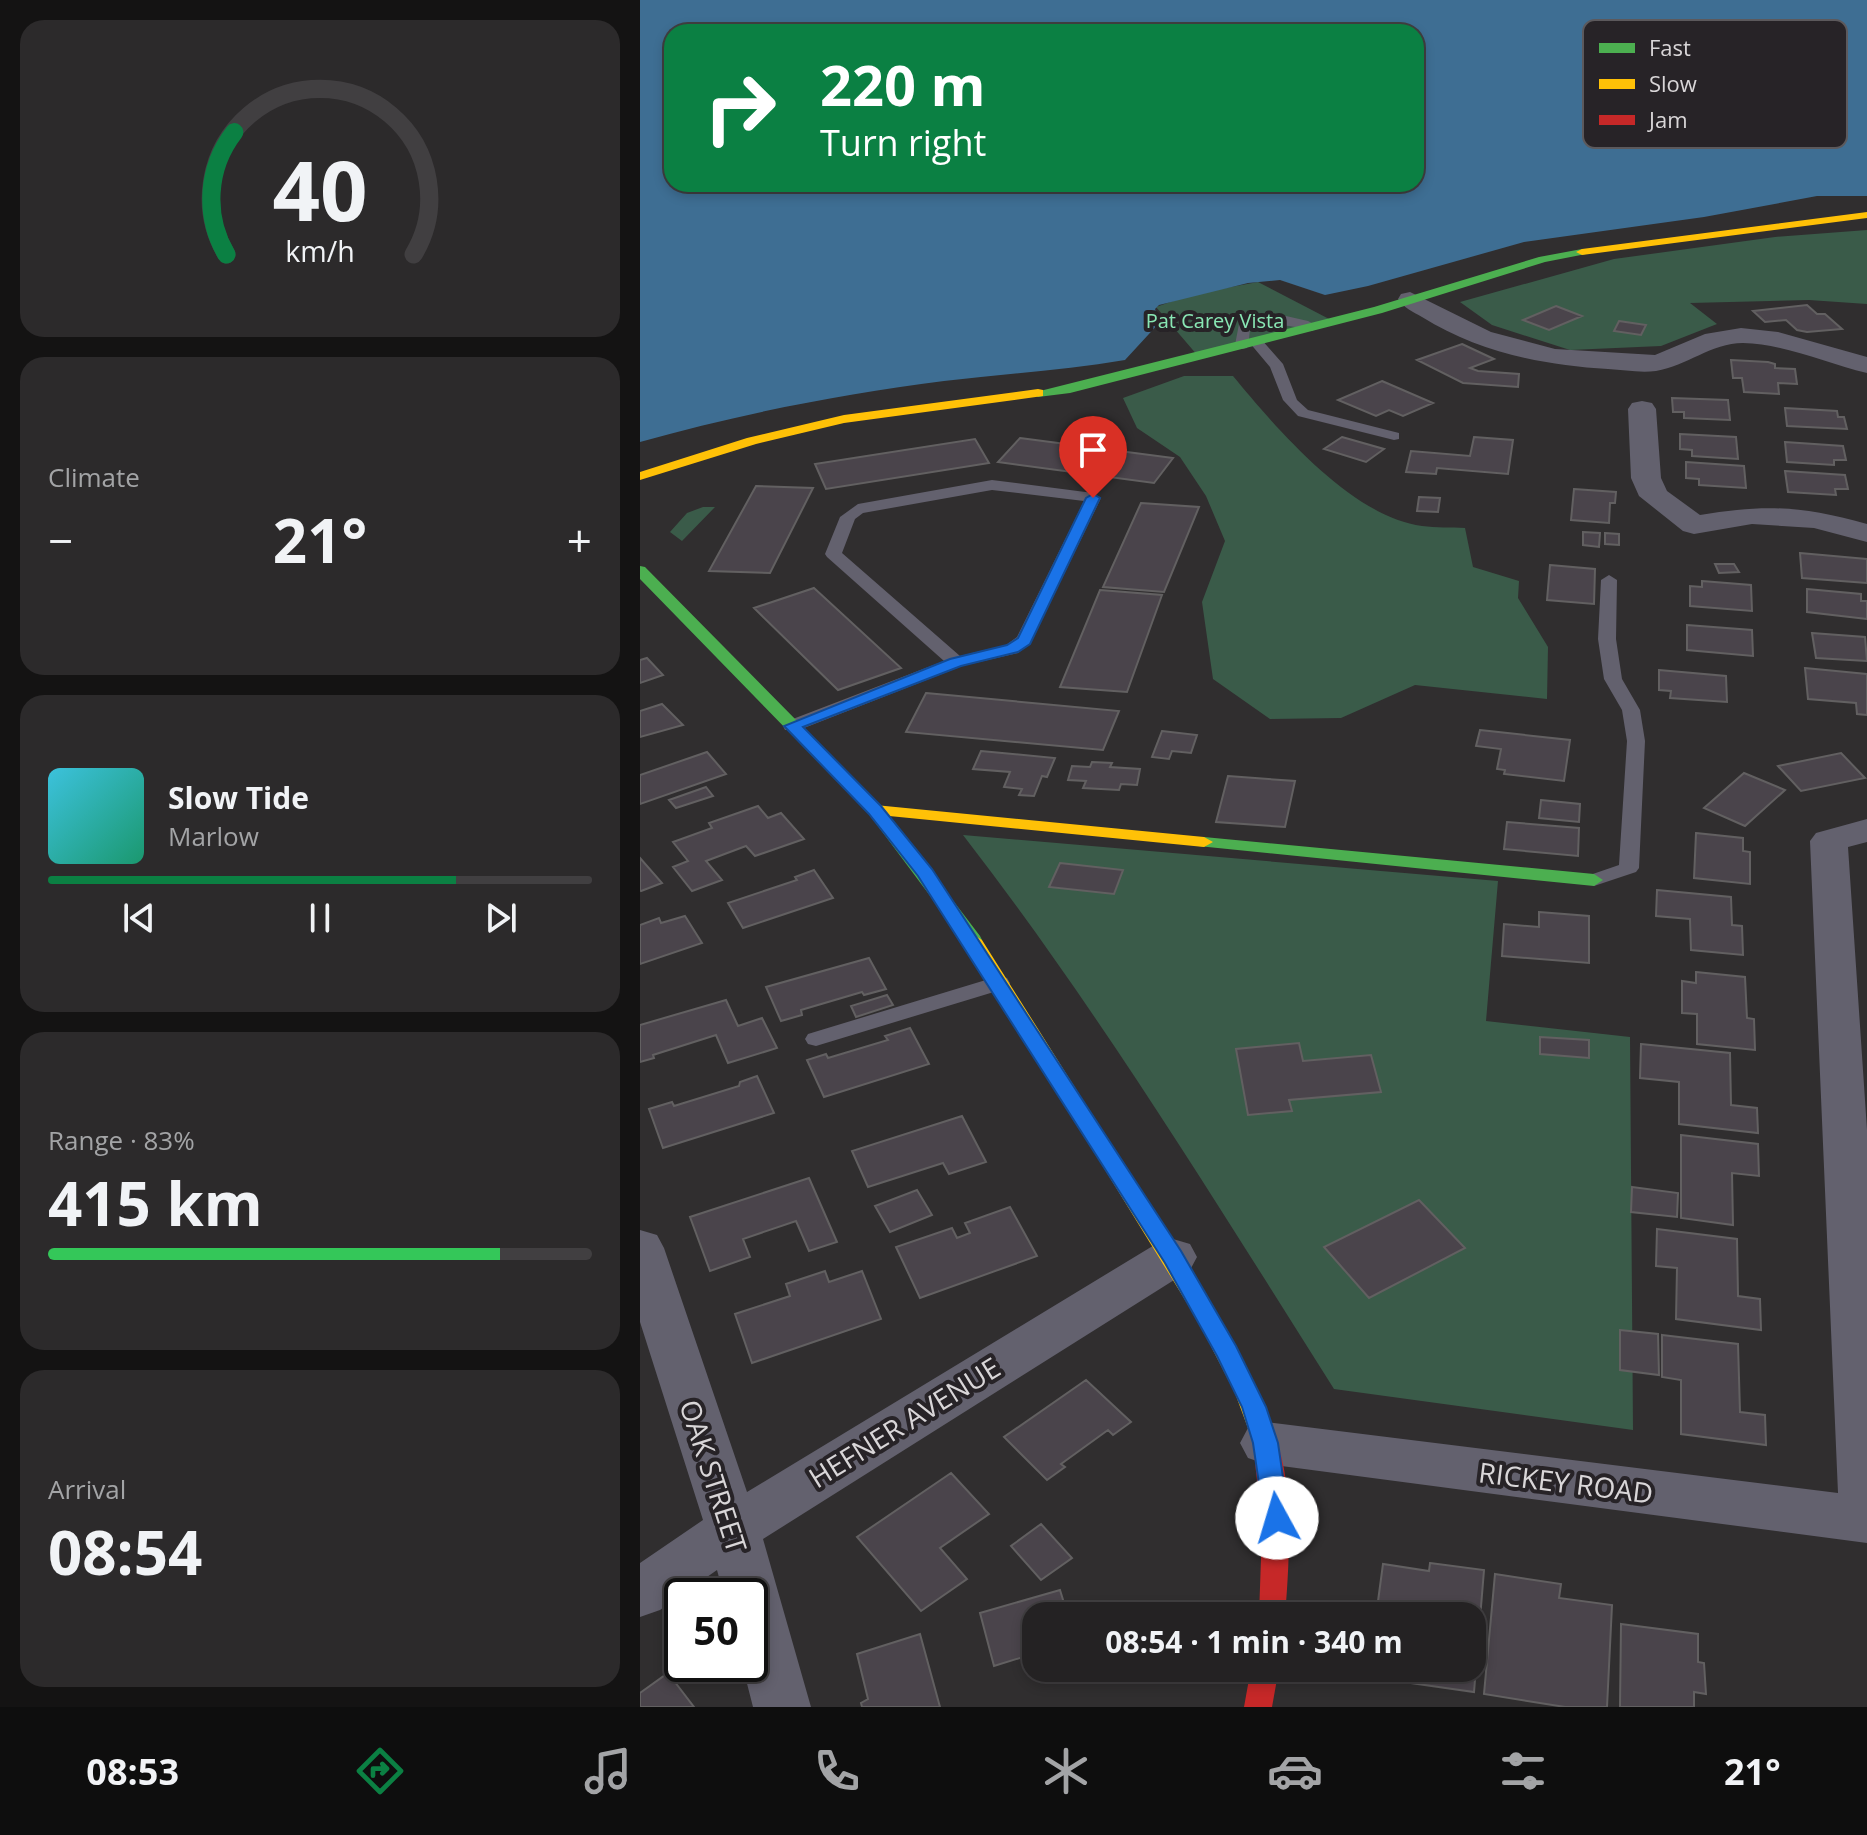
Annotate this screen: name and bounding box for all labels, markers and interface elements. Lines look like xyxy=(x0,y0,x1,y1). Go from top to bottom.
legend xyxy=(1583,20,1847,148)
text: Fast xyxy=(1649,32,1691,62)
text: 220 m xyxy=(820,46,986,122)
icon: right xyxy=(688,56,792,160)
text: Slow xyxy=(1649,68,1697,98)
text: Jam xyxy=(1647,104,1688,134)
text: Turn right xyxy=(820,118,986,167)
text: 40 xyxy=(272,131,368,244)
text: km/h xyxy=(285,231,355,270)
park label: Pat Carey Vista xyxy=(1146,307,1284,334)
pin xyxy=(1059,416,1127,498)
icon: arrive xyxy=(1071,428,1115,472)
text: Climate xyxy=(48,459,140,495)
text: 21° xyxy=(273,499,367,581)
text: − xyxy=(48,510,73,570)
text: + xyxy=(567,510,592,570)
text: Slow Tide xyxy=(168,777,309,818)
text: Marlow xyxy=(168,818,259,854)
icon: previous xyxy=(117,896,161,940)
icon: pause xyxy=(298,896,342,940)
icon: next xyxy=(479,896,523,940)
text: Range · 83% xyxy=(48,1122,195,1158)
text: 415 km xyxy=(48,1162,263,1244)
street label: HEFNER AVENUE xyxy=(801,1348,1007,1496)
street label: OAK STREET xyxy=(671,1395,757,1558)
street label: RICKEY ROAD xyxy=(1477,1452,1655,1512)
text: Arrival xyxy=(48,1471,126,1507)
position arrow xyxy=(1235,1476,1319,1560)
text: 08:54 xyxy=(48,1511,202,1593)
speed limit sign: 50 xyxy=(664,1578,768,1682)
text: 08:54 · 1 min · 340 m xyxy=(1105,1621,1403,1662)
icon: directions xyxy=(352,1743,408,1799)
icon: music xyxy=(580,1743,636,1799)
icon: phone xyxy=(809,1743,865,1799)
icon: climate xyxy=(1038,1743,1094,1799)
icon: car xyxy=(1267,1743,1323,1799)
icon: filters xyxy=(1495,1743,1551,1799)
text: 08:53 xyxy=(86,1747,179,1796)
text: 21° xyxy=(1724,1747,1781,1796)

